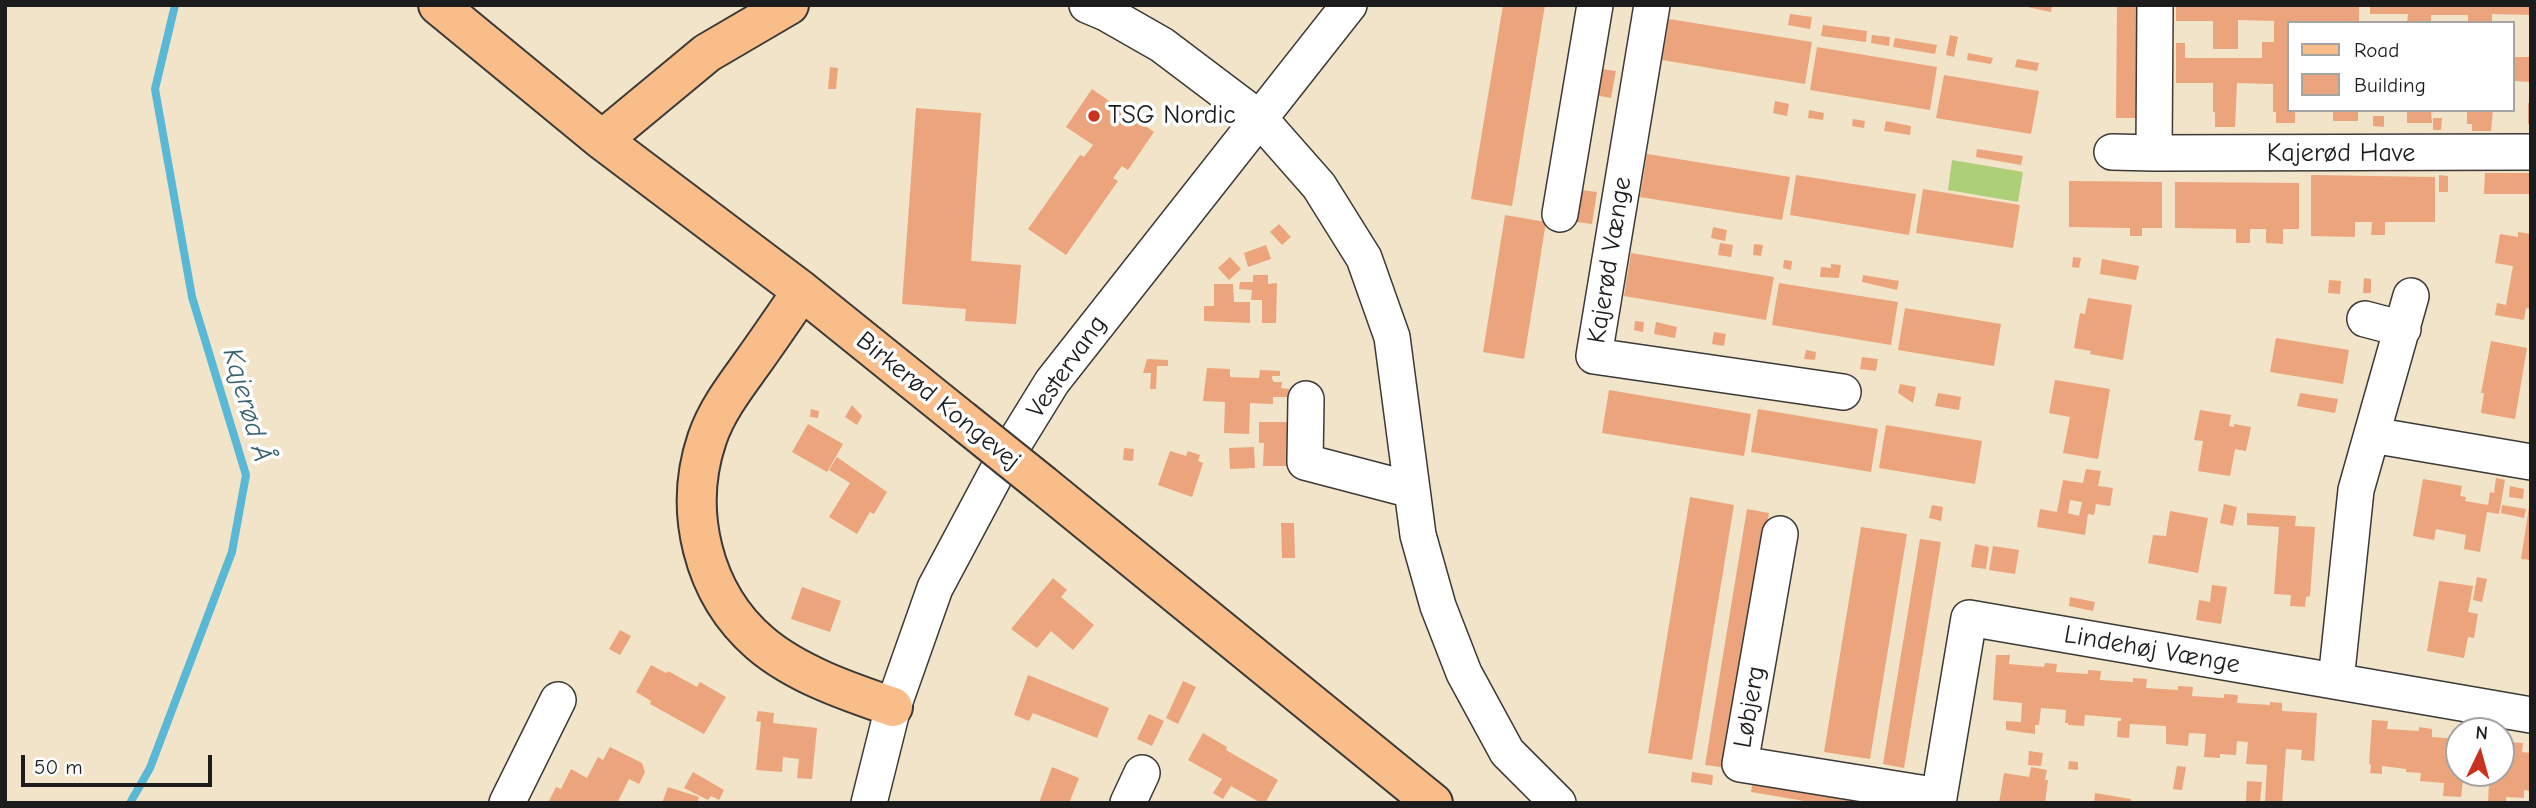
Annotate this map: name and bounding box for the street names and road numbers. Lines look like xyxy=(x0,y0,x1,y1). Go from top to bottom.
street label: Kajerød Have xyxy=(2267,138,2415,170)
street label: Kajerød Vænge xyxy=(1581,174,1639,346)
street label: Vestervang xyxy=(1020,310,1114,424)
street label: Birkerød Kongevej xyxy=(850,325,1026,477)
street label: Lindehøj Vænge xyxy=(2062,619,2242,681)
street label: Løbjerg xyxy=(1727,664,1773,750)

